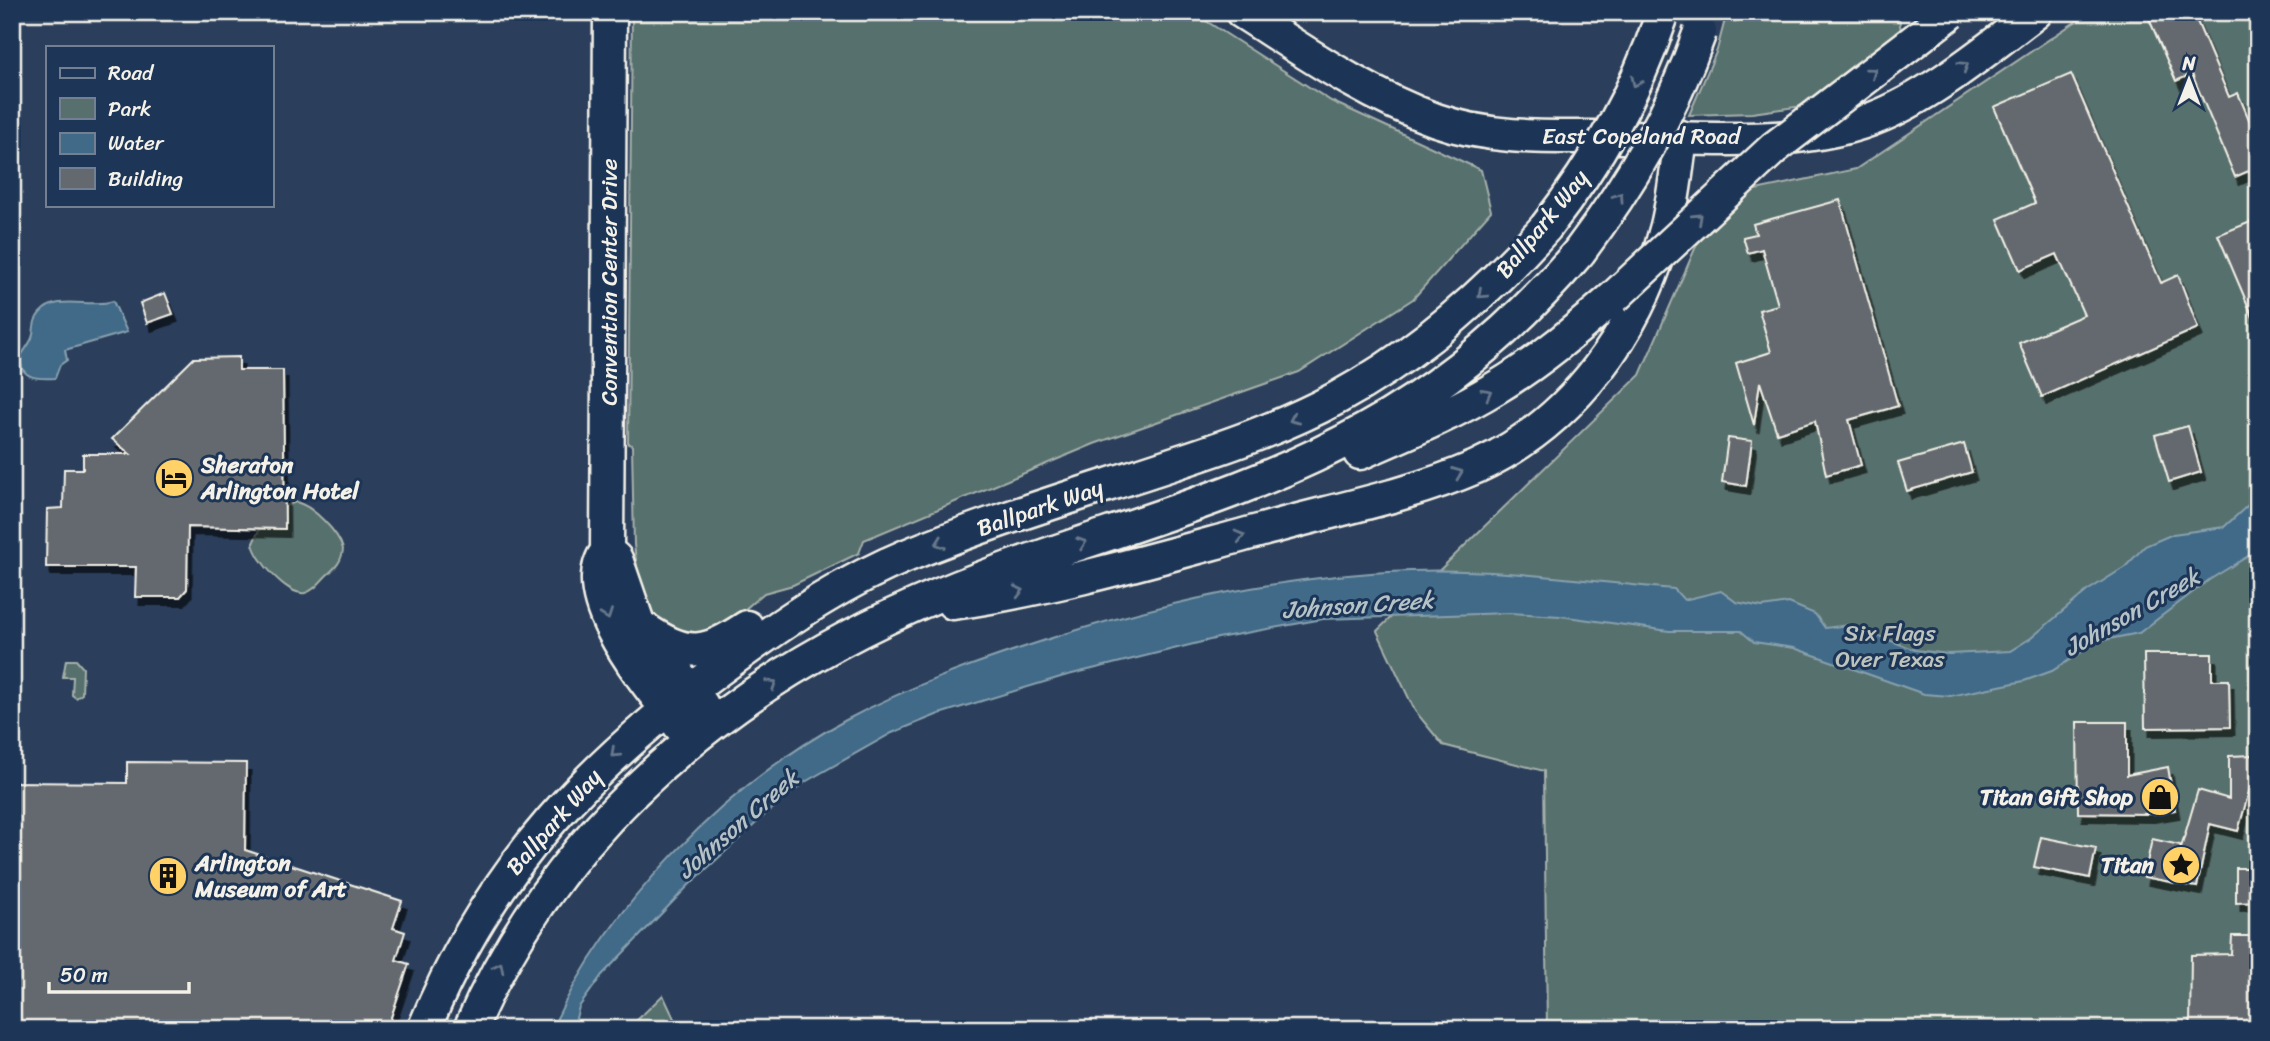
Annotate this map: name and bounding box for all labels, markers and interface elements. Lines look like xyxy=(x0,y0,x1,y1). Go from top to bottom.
legend xyxy=(46,46,273,206)
north arrow xyxy=(2154,46,2224,116)
text: N xyxy=(2181,47,2196,80)
text: Road xyxy=(108,54,155,92)
one-way arrow xyxy=(1956,62,1969,75)
one-way arrow xyxy=(1864,68,1877,80)
one-way arrow xyxy=(1630,75,1644,87)
text: Park xyxy=(108,90,151,128)
street label: East Copeland Road xyxy=(1542,116,1742,157)
text: Water xyxy=(108,124,165,162)
street label: Convention Center Drive xyxy=(589,158,630,406)
text: Building xyxy=(108,160,184,198)
street label: Ballpark Way xyxy=(1485,160,1599,288)
one-way arrow xyxy=(1611,192,1624,205)
one-way arrow xyxy=(1690,213,1703,226)
one-way arrow xyxy=(1478,286,1491,298)
one-way arrow xyxy=(1479,388,1492,401)
one-way arrow xyxy=(1289,411,1301,425)
place label: Sheraton Arlington Hotel xyxy=(200,445,360,512)
hotel icon: Sheraton Arlington Hotel xyxy=(153,457,195,499)
street label: Ballpark Way xyxy=(971,467,1109,549)
one-way arrow xyxy=(1452,468,1464,482)
one-way arrow xyxy=(1234,529,1246,544)
one-way arrow xyxy=(935,534,947,548)
one-way arrow xyxy=(1075,537,1088,551)
water label: Johnson Creek xyxy=(2056,555,2209,668)
water label: Johnson Creek xyxy=(1281,579,1436,631)
one-way arrow xyxy=(1013,585,1025,599)
one-way arrow xyxy=(599,609,613,621)
park label: Six Flags Over Texas xyxy=(1835,613,1945,680)
one-way arrow xyxy=(764,679,777,692)
one-way arrow xyxy=(610,744,623,757)
water label: Johnson Creek xyxy=(667,758,810,890)
street label: Ballpark Way xyxy=(495,759,613,885)
shop icon: Titan Gift Shop xyxy=(2139,776,2181,818)
place label: Titan Gift Shop xyxy=(1980,777,2134,818)
place label: Arlington Museum of Art xyxy=(194,843,347,910)
place icon: Titan xyxy=(2160,844,2202,886)
place label: Titan xyxy=(2101,845,2155,886)
building icon: Arlington Museum of Art xyxy=(147,855,189,897)
scale bar xyxy=(49,950,189,994)
text: 50 m xyxy=(60,956,108,994)
one-way arrow xyxy=(491,962,505,974)

